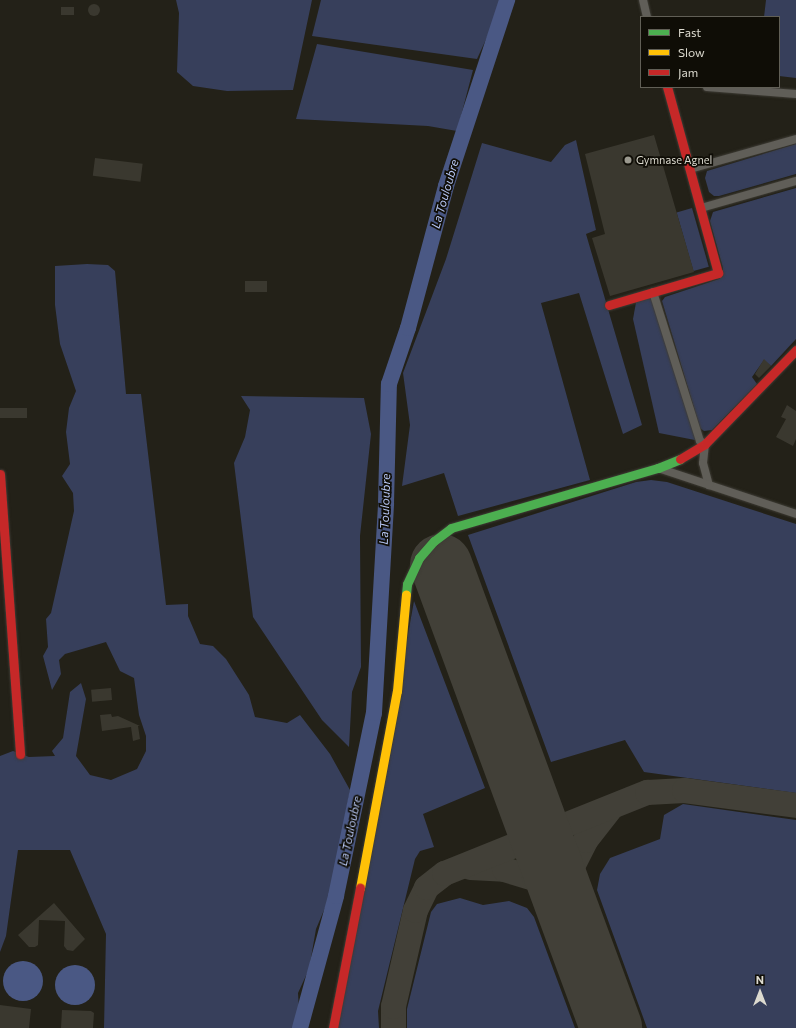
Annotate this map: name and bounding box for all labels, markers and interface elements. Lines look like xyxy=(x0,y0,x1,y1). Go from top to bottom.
legend xyxy=(640,16,780,88)
text: Fast xyxy=(678,25,701,39)
text: Slow xyxy=(678,45,705,59)
text: Jam xyxy=(678,65,698,79)
place label: Gymnase Agnel xyxy=(636,153,712,167)
marker: Gymnase Agnel xyxy=(623,155,633,165)
water label: La Touloubre xyxy=(428,158,462,230)
water label: La Touloubre xyxy=(377,473,393,545)
water label: La Touloubre xyxy=(336,795,364,867)
north arrow xyxy=(740,972,780,1012)
text: N xyxy=(756,973,764,986)

